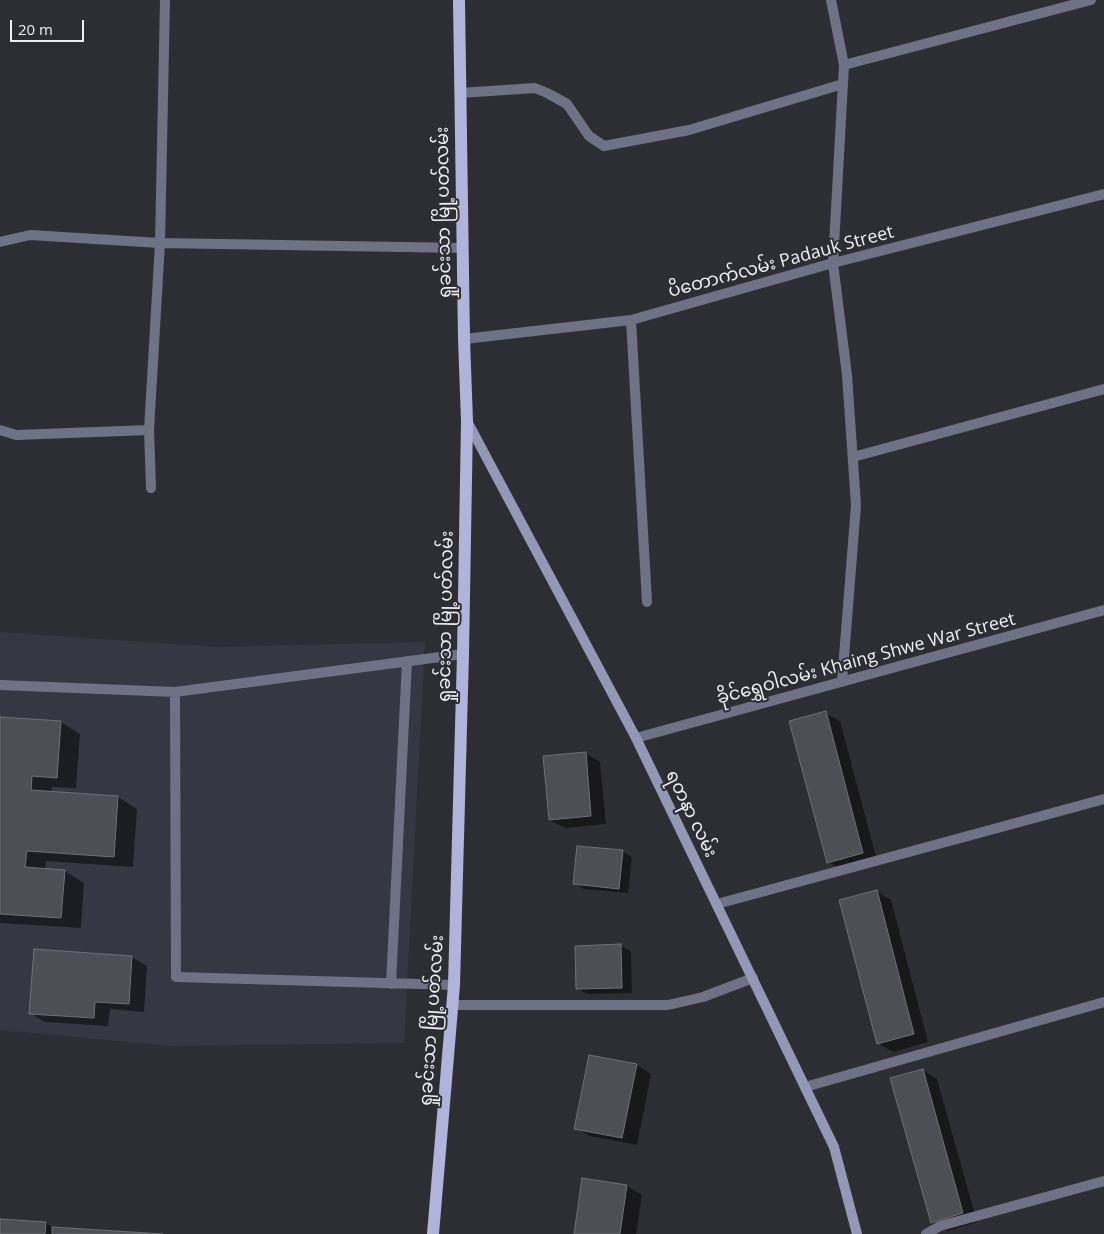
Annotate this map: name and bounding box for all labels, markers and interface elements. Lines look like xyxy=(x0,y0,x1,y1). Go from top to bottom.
scale bar xyxy=(12,10,86,42)
text: 20 m xyxy=(18,19,53,39)
street label: ရှုခင်းသာ မြို့ပတ်လမ်း xyxy=(432,127,456,299)
street label: ပိတောက်လမ်း Padauk Street xyxy=(666,221,896,303)
street label: ရှုခင်းသာ မြို့ပတ်လမ်း xyxy=(434,531,458,703)
street label: ခိုင်ရွှေဝါလမ်း Khaing Shwe War Street xyxy=(714,609,1018,709)
street label: ရတနာ လမ်း xyxy=(661,767,721,861)
street label: ရှုခင်းသာ မြို့ပတ်လမ်း xyxy=(415,934,449,1108)

